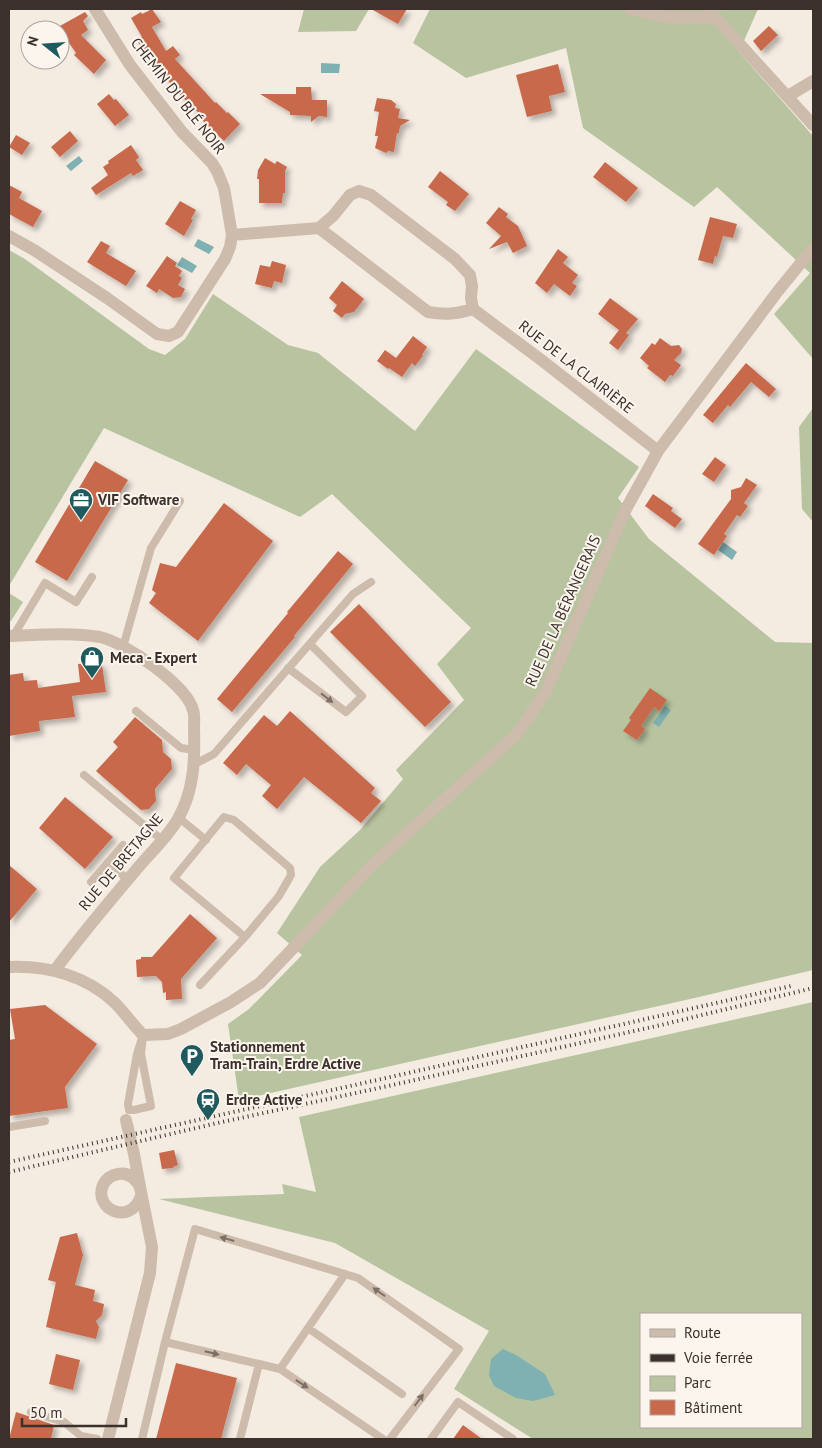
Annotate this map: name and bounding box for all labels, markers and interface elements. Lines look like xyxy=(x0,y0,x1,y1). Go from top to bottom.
north arrow xyxy=(20,20,70,70)
text: N xyxy=(23,34,43,48)
street label: CHEMIN DU BLÉ NOIR xyxy=(127,34,230,158)
street label: RUE DE LA CLAIRIÈRE xyxy=(515,316,638,417)
office icon: VIF Software xyxy=(68,487,94,521)
place label: VIF Software xyxy=(97,490,180,509)
street label: RUE DE LA BÉRANGERAIS xyxy=(521,532,605,689)
shop icon: Meca - Expert xyxy=(79,645,105,679)
place label: Meca - Expert xyxy=(110,648,198,667)
one-way arrow xyxy=(320,693,334,703)
street label: RUE DE BRETAGNE xyxy=(74,809,167,914)
place label: Stationnement Tram-Train, Erdre Active xyxy=(210,1037,361,1073)
parking icon: Stationnement Tram-Train, Erdre Active xyxy=(179,1043,205,1077)
station icon: Erdre Active xyxy=(195,1087,221,1121)
place label: Erdre Active xyxy=(226,1090,303,1109)
one-way arrow xyxy=(219,1234,234,1242)
one-way arrow xyxy=(372,1287,386,1297)
legend xyxy=(640,1313,802,1428)
text: Route xyxy=(684,1323,721,1342)
text: Voie ferrée xyxy=(683,1348,753,1367)
one-way arrow xyxy=(205,1349,220,1357)
text: Parc xyxy=(684,1373,711,1392)
one-way arrow xyxy=(295,1379,309,1389)
one-way arrow xyxy=(414,1394,425,1407)
scale bar xyxy=(22,1396,126,1428)
text: Bâtiment xyxy=(684,1398,742,1417)
text: 50 m xyxy=(30,1403,63,1422)

